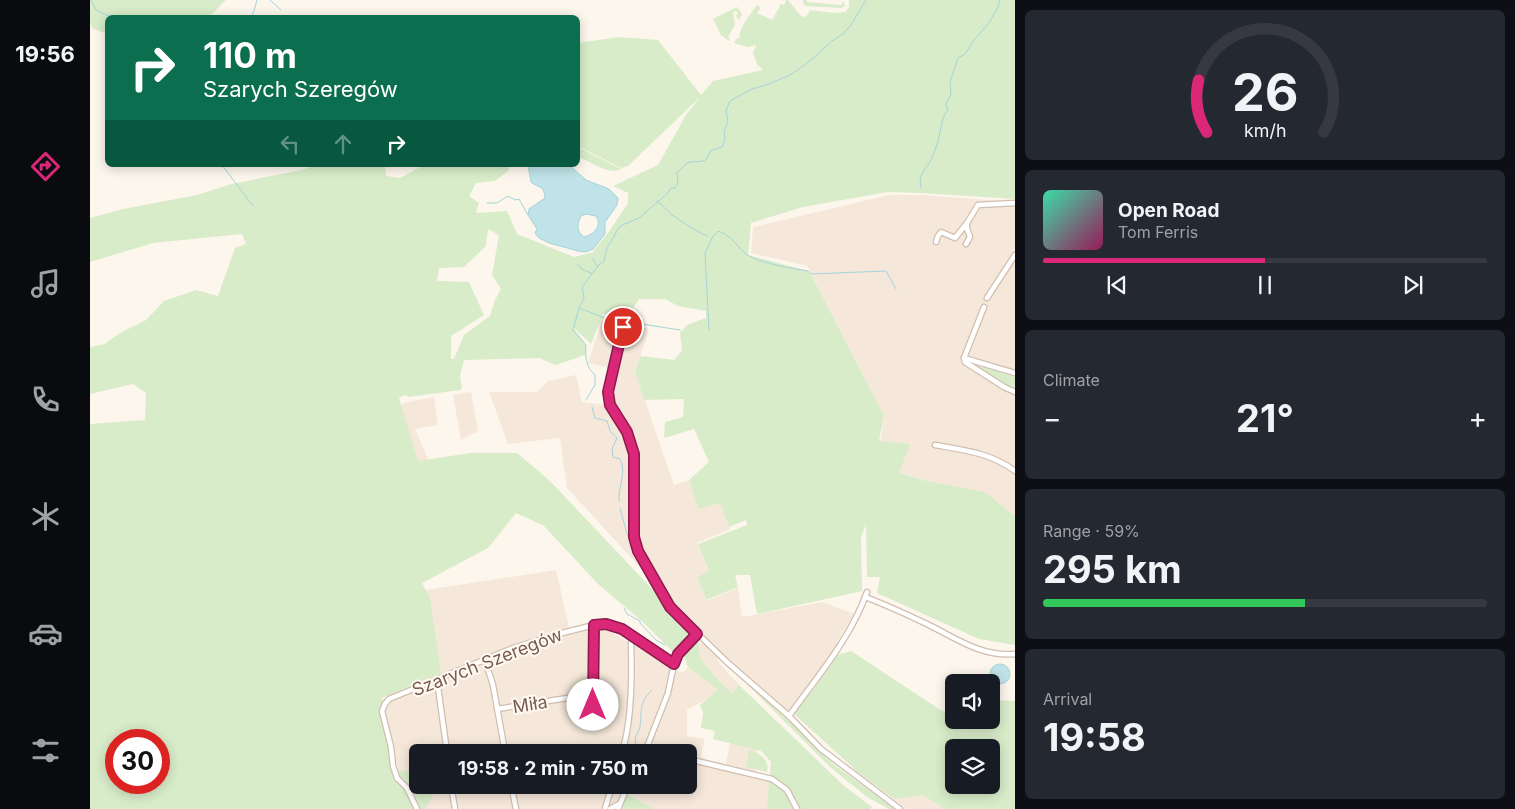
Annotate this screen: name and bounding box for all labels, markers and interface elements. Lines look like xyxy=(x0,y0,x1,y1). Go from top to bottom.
text: 110 m xyxy=(203,34,297,76)
icon: right xyxy=(120,35,185,100)
text: 19:56 xyxy=(15,41,75,67)
text: 26 xyxy=(1232,61,1298,124)
text: Szarych Szeregów xyxy=(203,76,398,102)
text: km/h xyxy=(1244,120,1286,141)
icon: left xyxy=(276,130,304,158)
icon: ahead xyxy=(329,130,357,158)
icon: right xyxy=(382,130,410,158)
icon: directions xyxy=(28,149,63,184)
text: Open Road xyxy=(1118,199,1219,222)
text: Tom Ferris xyxy=(1118,222,1198,242)
icon: music xyxy=(28,266,63,301)
icon: previous xyxy=(1103,271,1131,299)
icon: pause xyxy=(1251,271,1279,299)
icon: next xyxy=(1399,271,1427,299)
pin xyxy=(602,306,644,348)
icon: arrive xyxy=(609,313,637,341)
text: Climate xyxy=(1043,370,1100,390)
icon: phone xyxy=(28,382,63,417)
text: 21° xyxy=(1236,395,1294,441)
text: − xyxy=(1043,401,1062,435)
text: + xyxy=(1468,401,1487,435)
icon: climate xyxy=(28,499,63,534)
text: Range · 59% xyxy=(1043,521,1140,541)
text: 295 km xyxy=(1043,546,1182,592)
icon: car xyxy=(28,616,63,651)
street label: Szarych Szeregów xyxy=(409,624,565,700)
map controls xyxy=(945,674,1000,794)
button: sound xyxy=(945,674,1000,729)
position arrow xyxy=(566,678,618,730)
text: Arrival xyxy=(1043,689,1092,709)
street label: Miła xyxy=(511,691,549,717)
text: 19:58 xyxy=(1043,714,1146,760)
speed limit sign: 30 xyxy=(105,729,170,794)
icon: filters xyxy=(28,733,63,768)
button: layers xyxy=(945,739,1000,794)
text: 19:58 · 2 min · 750 m xyxy=(458,757,648,780)

